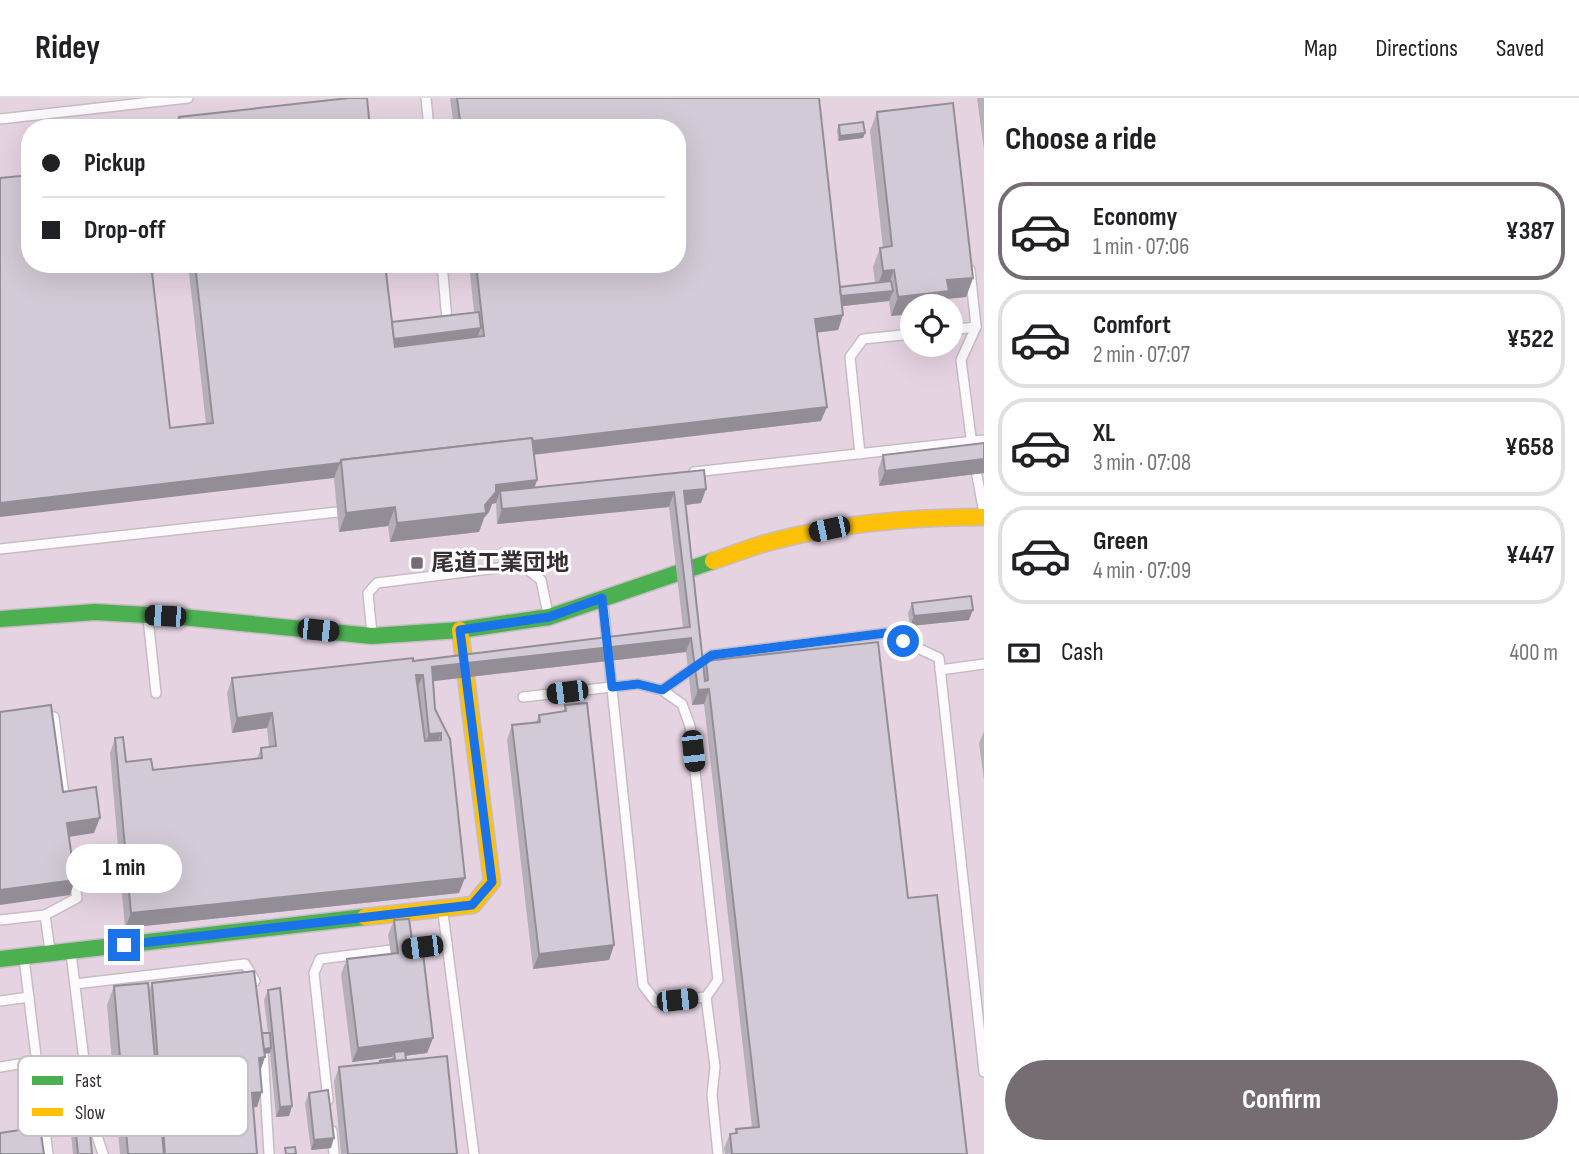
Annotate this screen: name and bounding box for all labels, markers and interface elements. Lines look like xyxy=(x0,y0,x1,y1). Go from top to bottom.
text: Ridey xyxy=(35,28,100,68)
text: Map xyxy=(1304,34,1337,63)
text: Directions xyxy=(1375,34,1458,63)
text: Saved xyxy=(1496,34,1544,63)
text: Choose a ride xyxy=(1005,120,1157,159)
text: Pickup xyxy=(84,148,146,179)
icon: car xyxy=(1009,200,1072,263)
text: Economy xyxy=(1093,202,1177,233)
text: Drop-off xyxy=(84,215,165,246)
text: ¥387 xyxy=(1505,216,1554,247)
text: 1 min · 07:06 xyxy=(1093,233,1189,261)
map controls xyxy=(900,294,963,357)
button: locate xyxy=(900,294,963,357)
icon: car xyxy=(1009,308,1072,371)
text: Comfort xyxy=(1093,310,1171,341)
text: ¥522 xyxy=(1506,324,1554,355)
text: 2 min · 07:07 xyxy=(1093,341,1190,369)
icon: car xyxy=(1009,416,1072,479)
text: XL xyxy=(1093,418,1115,449)
text: ¥658 xyxy=(1505,432,1554,463)
text: 3 min · 07:08 xyxy=(1093,449,1191,477)
car xyxy=(807,514,852,544)
icon: car xyxy=(1009,524,1072,587)
text: Green xyxy=(1093,526,1148,557)
text: ¥447 xyxy=(1506,540,1554,571)
place label: 尾道工業団地 xyxy=(431,549,569,577)
marker: 尾道工業団地 xyxy=(409,555,425,571)
text: 4 min · 07:09 xyxy=(1093,557,1191,585)
car xyxy=(144,604,187,628)
car xyxy=(297,617,340,643)
route start xyxy=(887,625,919,657)
icon: cash xyxy=(1005,634,1043,672)
text: Cash xyxy=(1061,637,1104,668)
text: 400 m xyxy=(1509,639,1558,667)
car xyxy=(545,679,590,705)
car xyxy=(681,729,706,773)
callout: 1 min xyxy=(66,844,182,892)
text: 1 min xyxy=(103,854,145,882)
route end xyxy=(108,929,140,961)
car xyxy=(400,934,445,960)
car xyxy=(656,987,699,1013)
legend xyxy=(18,1056,248,1136)
button: Confirm xyxy=(1005,1060,1558,1140)
text: Fast xyxy=(75,1070,102,1093)
text: Slow xyxy=(75,1102,105,1125)

